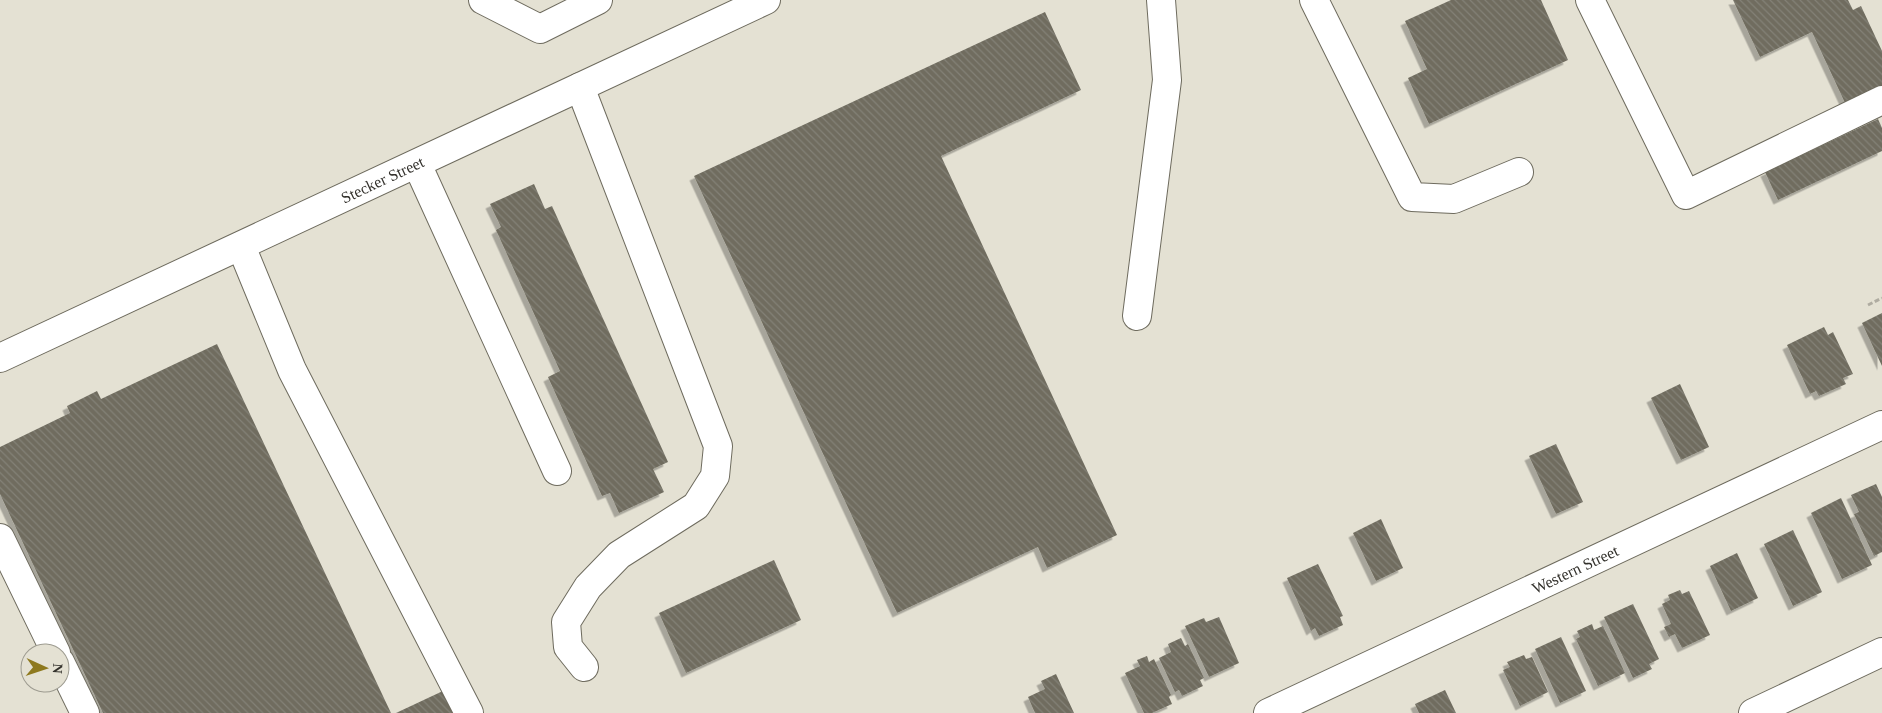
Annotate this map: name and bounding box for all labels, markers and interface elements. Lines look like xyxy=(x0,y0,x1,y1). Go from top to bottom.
street label: Stecker Street xyxy=(338,152,427,206)
street label: Western Street xyxy=(1529,541,1621,597)
north arrow xyxy=(20,643,70,693)
text: N xyxy=(50,663,65,674)

